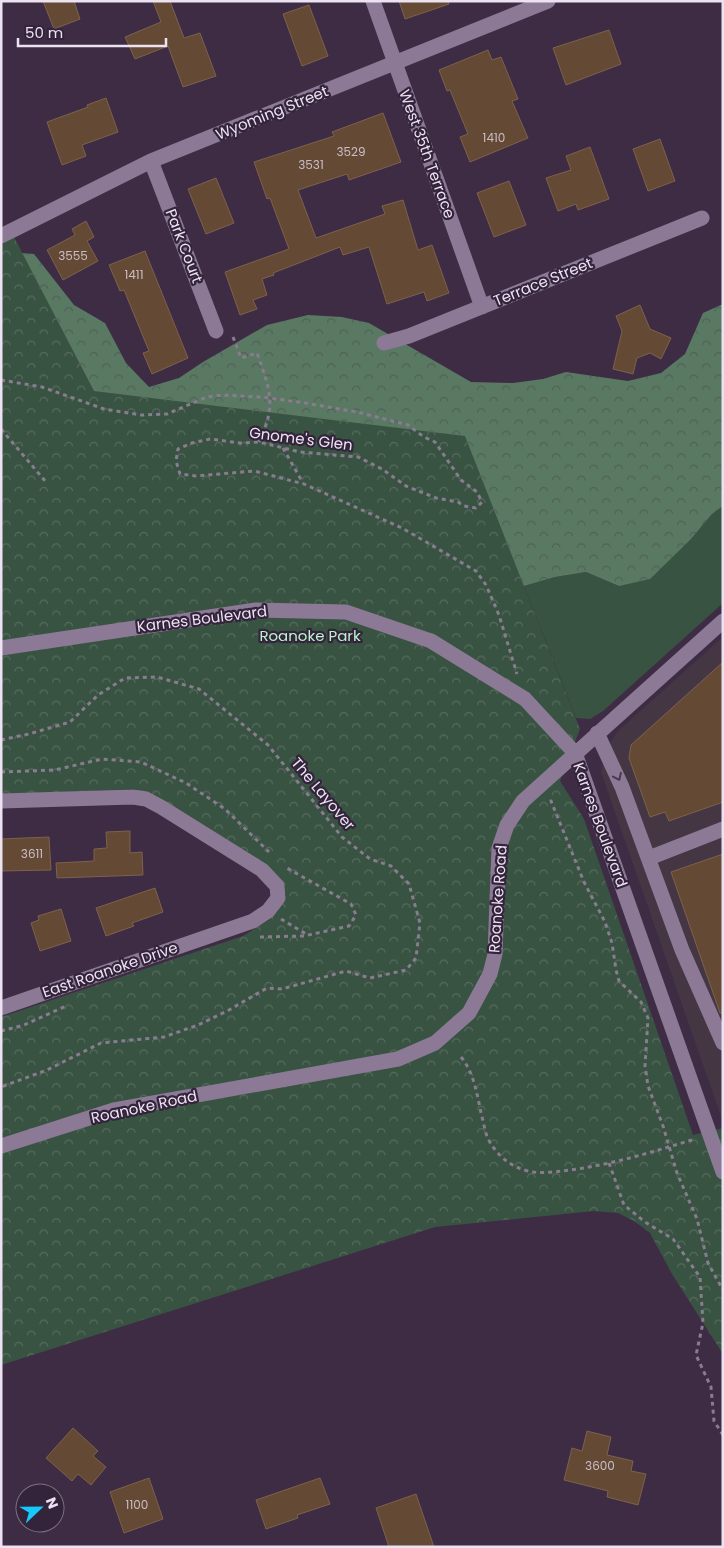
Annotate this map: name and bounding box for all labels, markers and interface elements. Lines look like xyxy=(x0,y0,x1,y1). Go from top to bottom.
scale bar xyxy=(18,15,165,47)
text: 50 m xyxy=(25,22,63,43)
street label: Wyoming Street xyxy=(212,80,331,145)
street label: West 35th Terrace xyxy=(394,86,461,221)
house number: 1410 xyxy=(483,129,505,146)
house number: 3529 xyxy=(336,143,366,160)
house number: 3531 xyxy=(298,156,324,173)
street label: Park Court xyxy=(161,206,208,286)
house number: 3555 xyxy=(58,247,88,264)
street label: Terrace Street xyxy=(490,252,595,311)
house number: 1411 xyxy=(124,266,144,283)
street label: Gnome's Glen xyxy=(248,422,354,455)
street label: Karnes Boulevard xyxy=(136,600,268,637)
park label: Roanoke Park xyxy=(259,625,361,646)
street label: The Layover xyxy=(287,753,360,835)
street label: Karnes Boulevard xyxy=(568,760,633,890)
one-way arrow xyxy=(612,772,622,781)
street label: Roanoke Road xyxy=(483,844,512,954)
house number: 3611 xyxy=(21,845,43,862)
street label: East Roanoke Drive xyxy=(39,937,180,1003)
street label: Roanoke Road xyxy=(89,1085,199,1128)
house number: 3600 xyxy=(585,1457,615,1474)
north arrow xyxy=(15,1483,65,1533)
text: N xyxy=(41,1495,63,1512)
house number: 1100 xyxy=(126,1496,148,1513)

